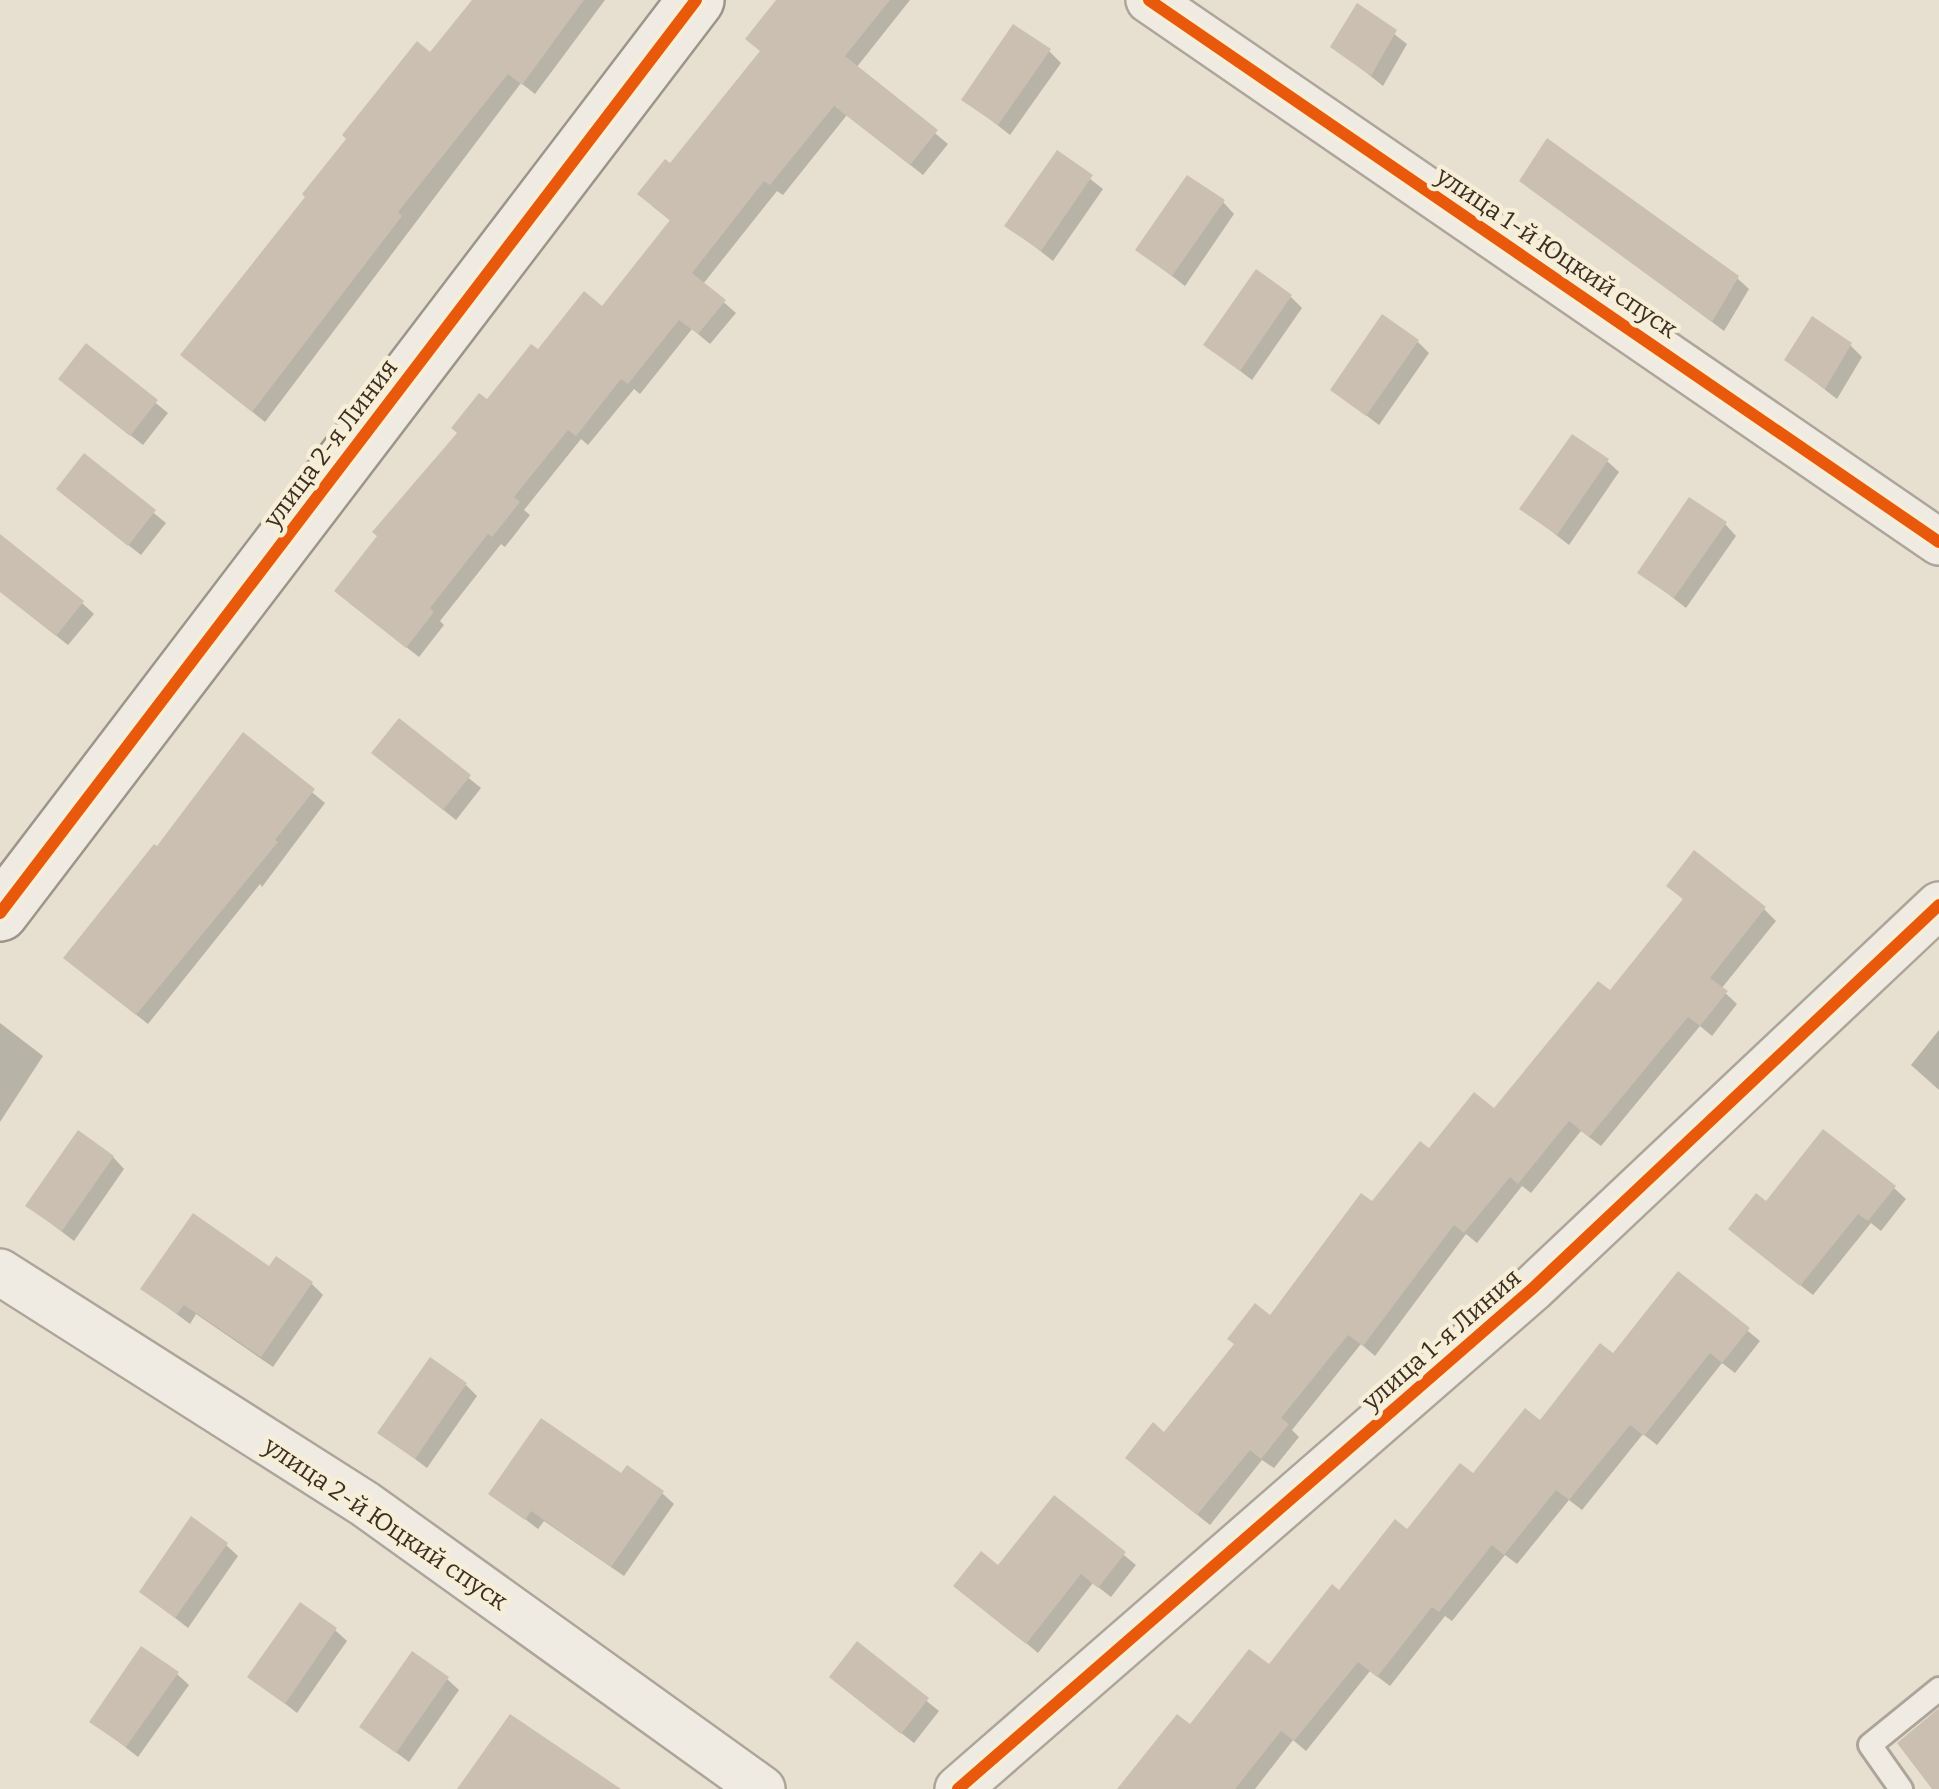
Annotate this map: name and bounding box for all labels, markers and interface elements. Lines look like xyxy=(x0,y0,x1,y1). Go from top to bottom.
street label: улица 1-й Юцкий спуск xyxy=(1429,160,1683,345)
street label: улица 2-я Линия xyxy=(257,353,404,535)
street label: улица 1-я Линия xyxy=(1356,1263,1527,1417)
street label: улица 2-й Юцкий спуск xyxy=(257,1430,513,1617)

